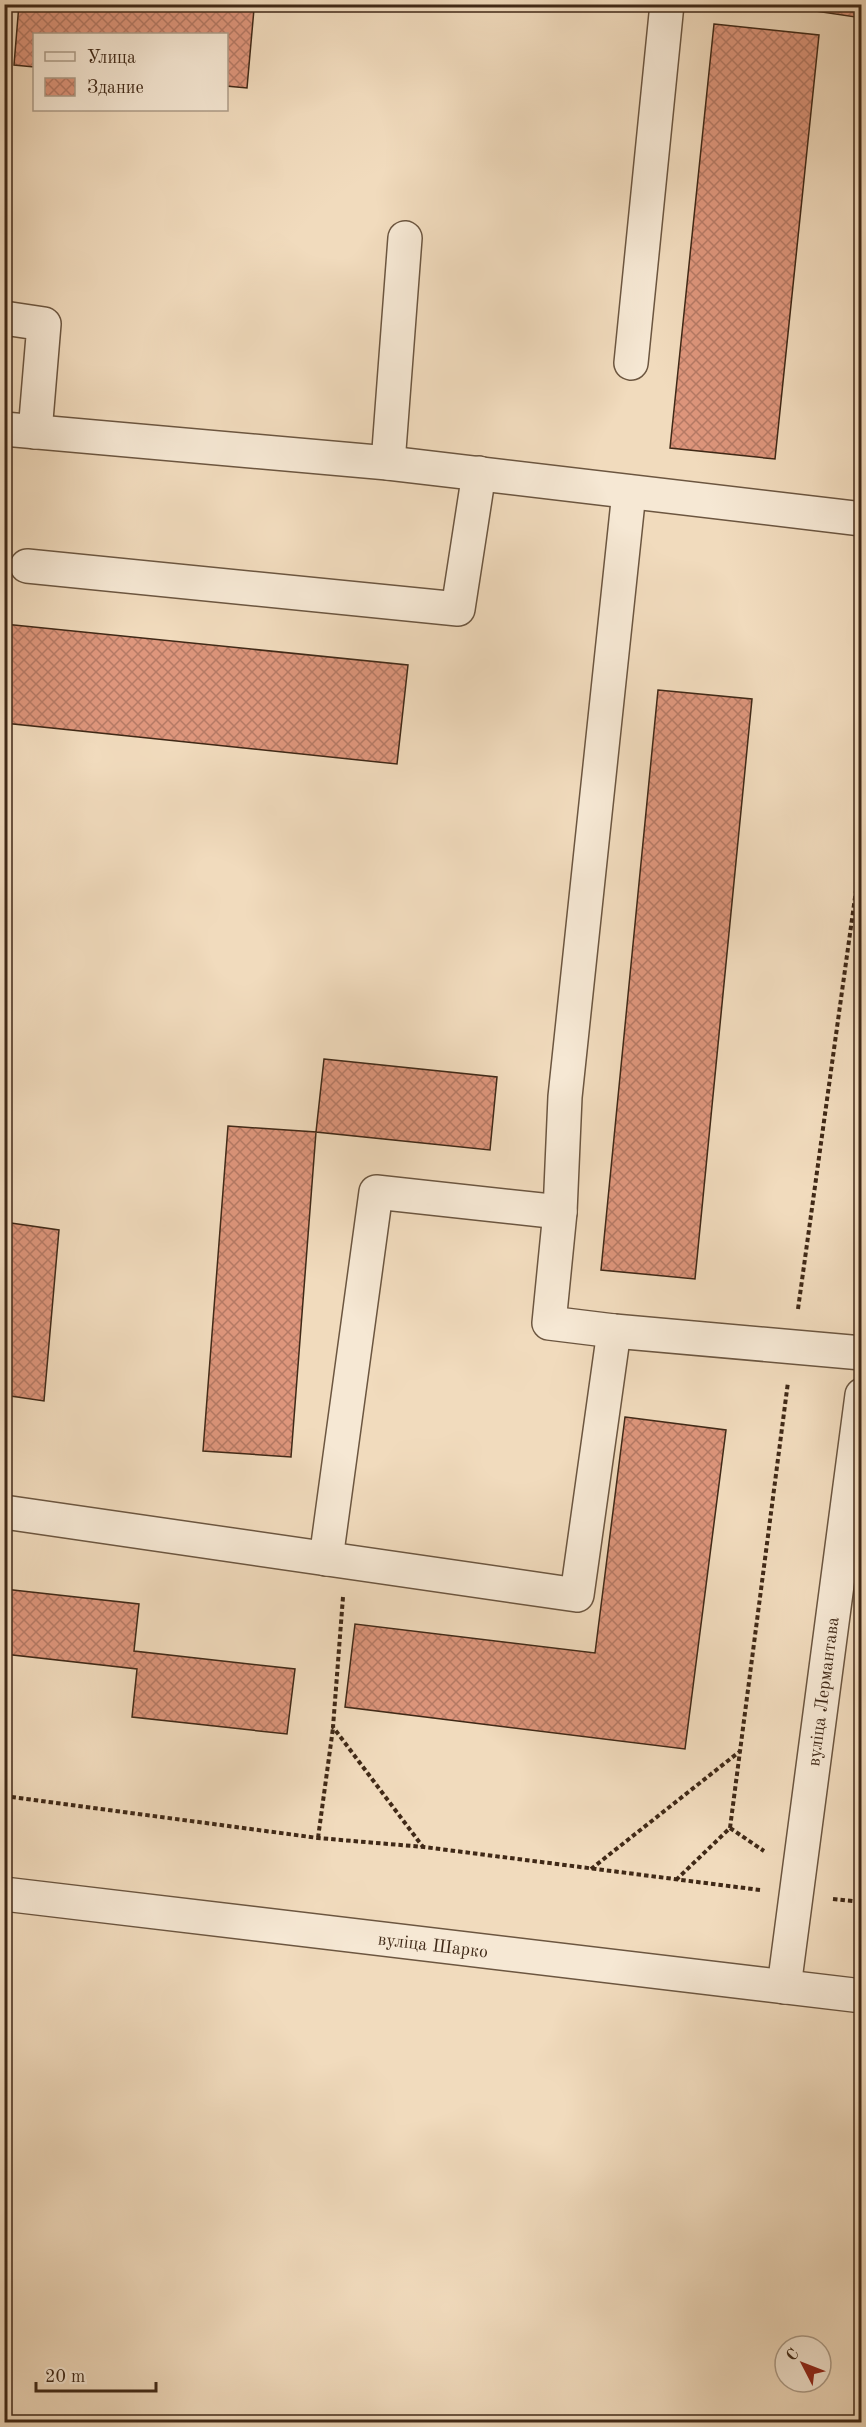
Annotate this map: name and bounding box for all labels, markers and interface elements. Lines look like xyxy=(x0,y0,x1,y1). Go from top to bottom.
legend xyxy=(33,33,228,111)
text: Улица xyxy=(87,49,136,67)
text: Здание xyxy=(87,79,144,97)
street label: вуліца Лермантава xyxy=(805,1616,843,1768)
street label: вуліца Шарко xyxy=(377,1930,489,1961)
north arrow xyxy=(773,2334,833,2394)
text: С xyxy=(784,2346,803,2365)
scale bar xyxy=(36,2355,156,2393)
text: 20 m xyxy=(45,2368,85,2386)

